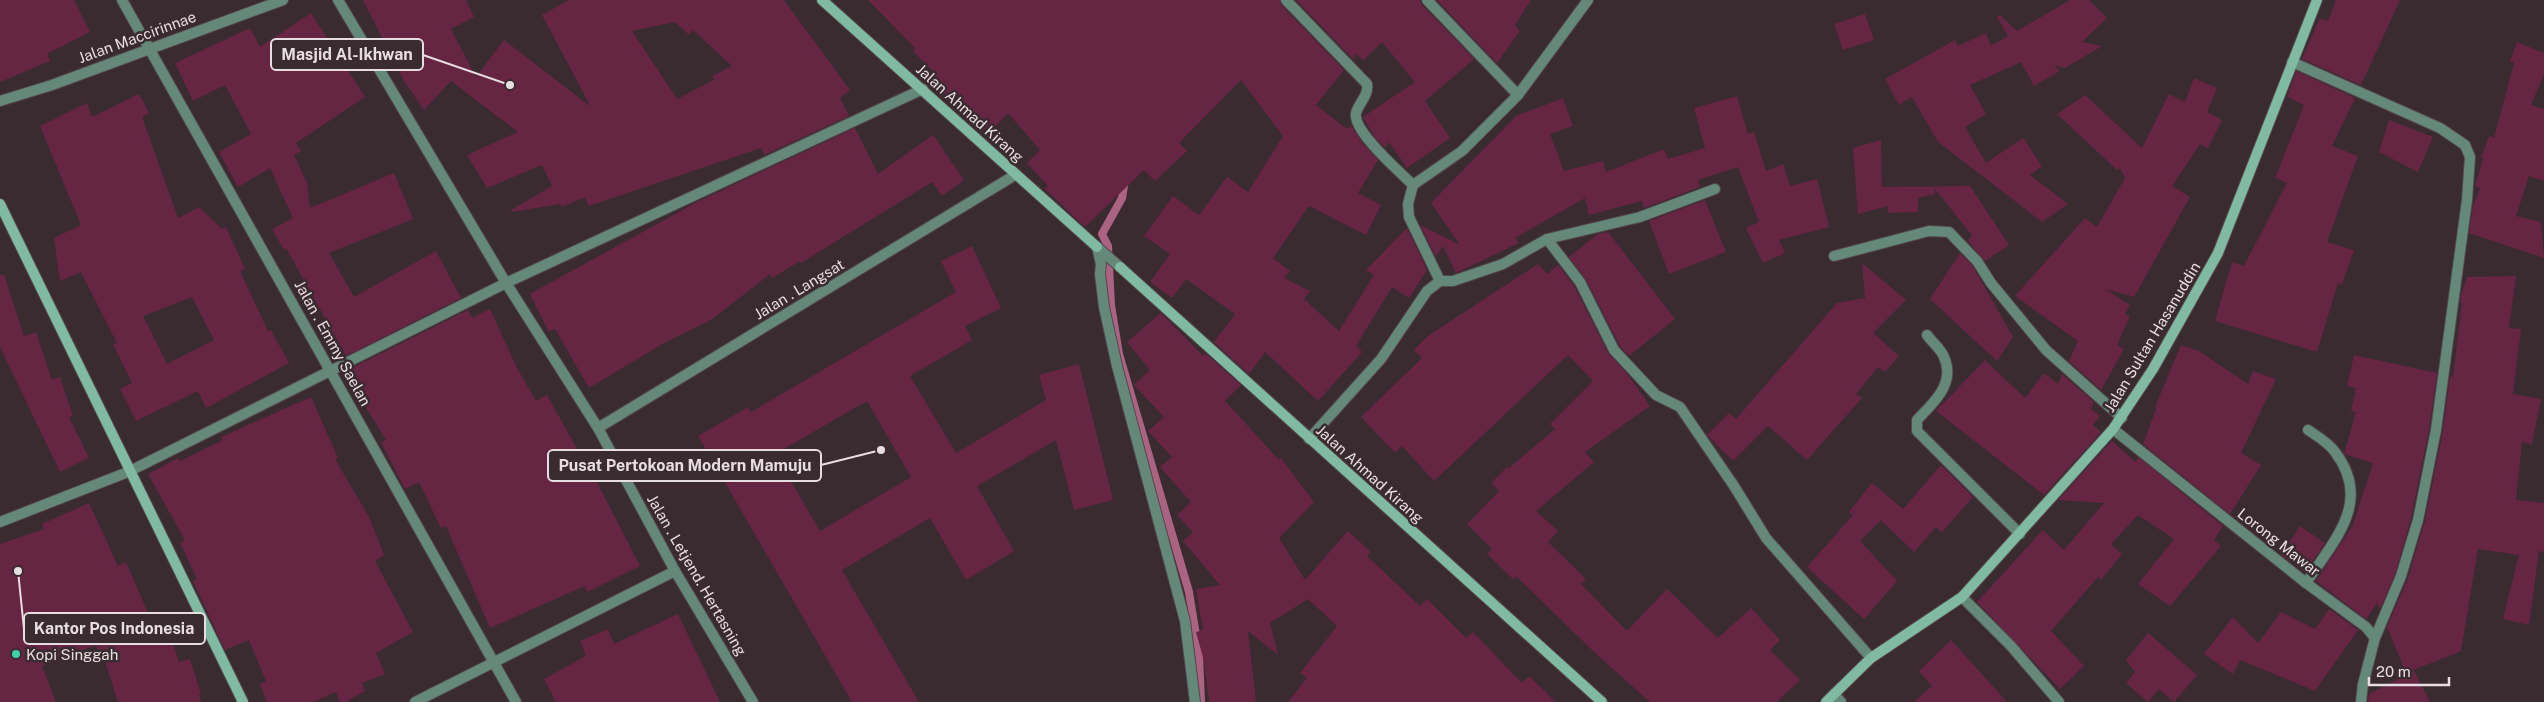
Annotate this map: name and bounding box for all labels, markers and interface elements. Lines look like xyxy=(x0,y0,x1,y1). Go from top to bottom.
street label: Jalan Maccirinnae xyxy=(76,8,198,66)
callout: Masjid Al-Ikhwan xyxy=(271,39,423,70)
text: Masjid Al-Ikhwan xyxy=(281,45,413,64)
street label: Jalan Ahmad Kirang xyxy=(913,60,1027,166)
street label: Jalan . Langsat xyxy=(751,255,847,323)
street label: Jalan Sultan Hasanuddin xyxy=(2100,259,2204,415)
street label: Jalan . Emmy Saelan xyxy=(291,277,375,409)
street label: Jalan Ahmad Kirang xyxy=(1313,421,1427,527)
callout: Pusat Pertokoan Modern Mamuju xyxy=(548,450,821,481)
text: Pusat Pertokoan Modern Mamuju xyxy=(558,456,812,475)
street label: Jalan . Letjend. Hertasning xyxy=(644,491,750,659)
street label: Lorong Mawar xyxy=(2234,505,2324,579)
callout: Kantor Pos Indonesia xyxy=(24,613,205,644)
text: Kantor Pos Indonesia xyxy=(34,619,194,638)
place label: Kopi Singgah xyxy=(26,646,118,663)
marker: Kopi Singgah xyxy=(10,648,22,660)
scale bar xyxy=(2369,654,2449,686)
text: 20 m xyxy=(2376,663,2411,680)

